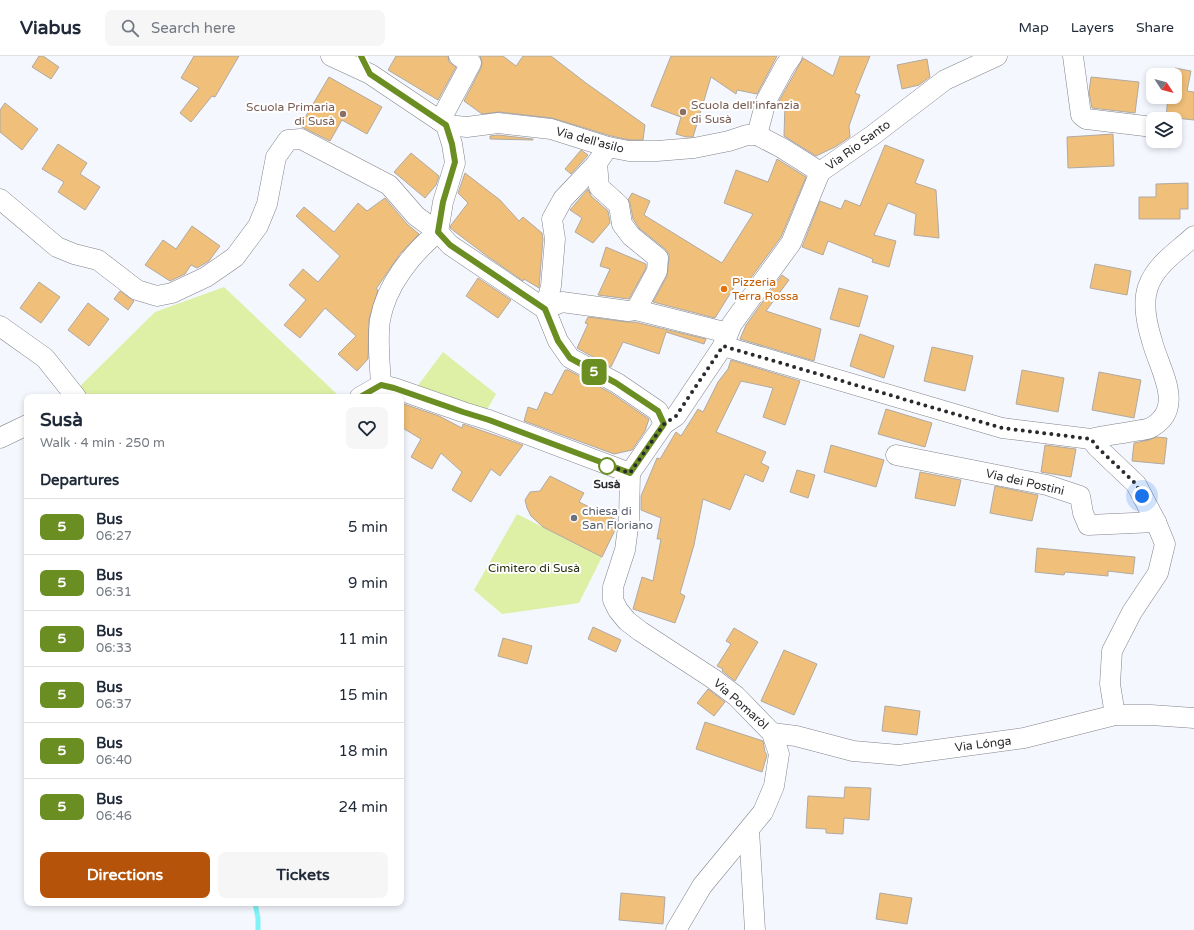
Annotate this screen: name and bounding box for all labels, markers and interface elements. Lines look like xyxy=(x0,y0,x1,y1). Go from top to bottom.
search box xyxy=(105,10,385,46)
text: Viabus xyxy=(20,17,81,39)
icon: search xyxy=(119,17,141,39)
text: Search here xyxy=(151,19,235,37)
text: Map xyxy=(1019,19,1049,36)
text: Layers xyxy=(1071,19,1114,36)
text: Share xyxy=(1136,19,1174,36)
north arrow xyxy=(1146,68,1182,104)
map controls xyxy=(1146,68,1182,148)
place label: Scuola dell'infanzia di Susà xyxy=(691,98,800,126)
place label: Scuola Primaria di Susà xyxy=(246,100,335,128)
marker: Scuola dell'infanzia di Susà xyxy=(678,107,688,117)
marker: Scuola Primaria di Susà xyxy=(338,109,348,119)
button: layers xyxy=(1146,112,1182,148)
street label: Via Rio Santo xyxy=(823,117,893,173)
street label: Via dell'asilo xyxy=(554,124,626,156)
place label: Pizzeria Terra Rossa xyxy=(732,275,799,303)
marker: Pizzeria Terra Rossa xyxy=(719,284,729,294)
line badge: 5 xyxy=(581,359,607,385)
text: 5 xyxy=(590,363,598,380)
button: heart xyxy=(346,407,388,449)
text: Susà xyxy=(40,409,83,431)
text: Walk · 4 min · 250 m xyxy=(40,435,165,451)
marker: Susà xyxy=(598,457,616,475)
street label: Via dei Postini xyxy=(984,466,1066,498)
text: Departures xyxy=(40,471,119,489)
place label: Susà xyxy=(593,477,621,491)
your location xyxy=(1132,486,1152,506)
place label: chiesa di San Floriano xyxy=(582,504,653,532)
text: Bus xyxy=(96,510,123,528)
marker: chiesa di San Floriano xyxy=(569,513,579,523)
text: 5 xyxy=(58,518,66,535)
text: 5 min xyxy=(348,518,388,536)
text: 06:27 xyxy=(96,528,132,544)
park label: Cimitero di Susà xyxy=(488,561,580,575)
text: Bus xyxy=(96,566,123,584)
text: 5 xyxy=(58,574,66,591)
text: 9 min xyxy=(348,574,388,592)
text: 06:31 xyxy=(96,584,132,600)
text: Bus xyxy=(96,622,123,640)
text: 5 xyxy=(58,630,66,647)
text: 11 min xyxy=(339,630,388,648)
text: 06:33 xyxy=(96,640,132,656)
street label: Via Pomaròl xyxy=(711,676,771,732)
text: Bus xyxy=(96,678,123,696)
text: 5 xyxy=(58,686,66,703)
text: 15 min xyxy=(339,686,388,704)
text: 06:37 xyxy=(96,696,132,712)
text: Bus xyxy=(96,734,123,752)
street label: Via Lónga xyxy=(954,734,1012,754)
text: 5 xyxy=(58,742,66,759)
text: 18 min xyxy=(339,742,388,760)
text: 06:40 xyxy=(96,752,132,768)
text: Bus xyxy=(96,790,123,808)
text: 5 xyxy=(58,798,66,815)
text: 24 min xyxy=(339,798,388,816)
text: 06:46 xyxy=(96,808,132,824)
button: Directions xyxy=(40,852,210,898)
button: Tickets xyxy=(218,852,388,898)

